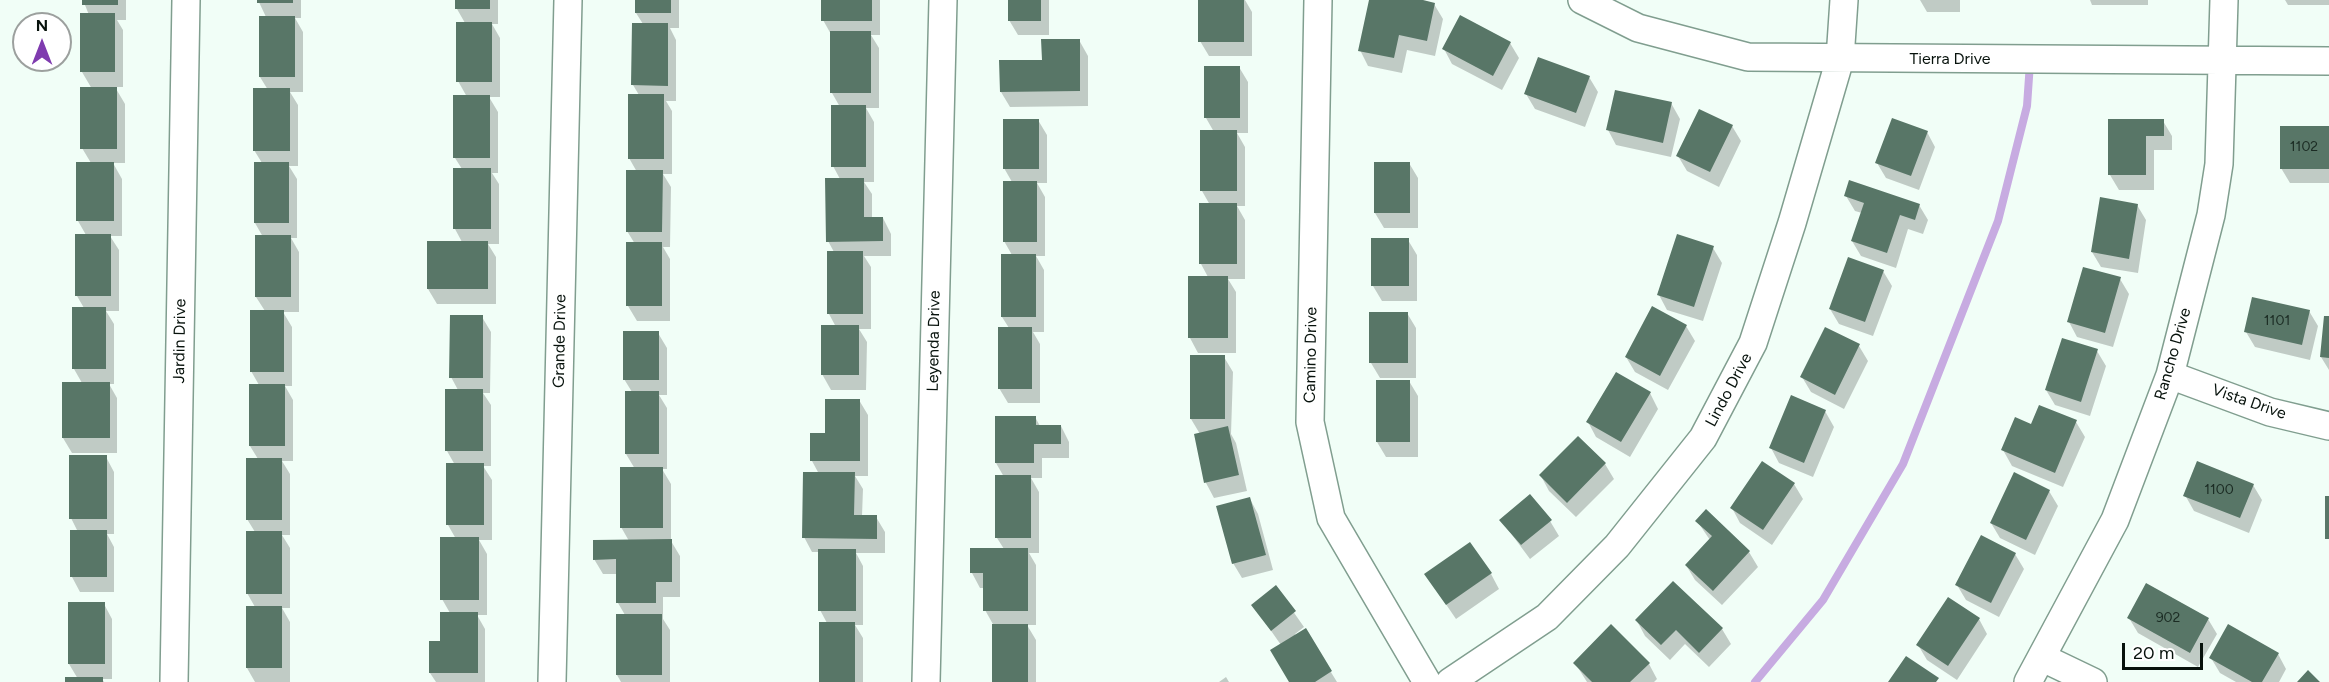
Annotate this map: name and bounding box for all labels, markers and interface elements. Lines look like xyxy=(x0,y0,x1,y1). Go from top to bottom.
north arrow xyxy=(12,12,72,72)
text: N xyxy=(36,16,48,35)
street label: Tierra Drive xyxy=(1909,49,1991,69)
house number: 1102 xyxy=(2290,139,2318,155)
street label: Leyenda Drive xyxy=(924,290,944,392)
street label: Grande Drive xyxy=(550,294,570,388)
street label: Jardin Drive xyxy=(170,298,190,384)
street label: Rancho Drive xyxy=(2151,306,2195,402)
street label: Camino Drive xyxy=(1301,307,1321,403)
house number: 1101 xyxy=(2264,313,2290,329)
street label: Lindo Drive xyxy=(1702,350,1756,430)
street label: Vista Drive xyxy=(2209,380,2289,424)
house number: 1100 xyxy=(2204,482,2234,498)
house number: 902 xyxy=(2156,610,2180,626)
scale bar xyxy=(2125,631,2206,669)
text: 20 m xyxy=(2133,642,2174,664)

